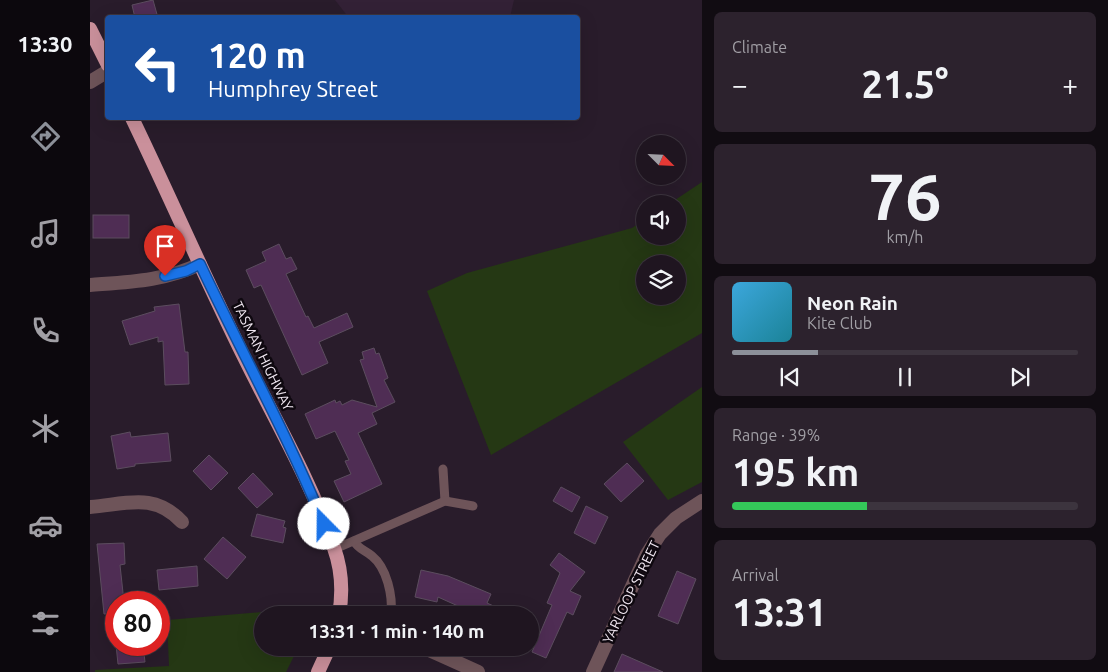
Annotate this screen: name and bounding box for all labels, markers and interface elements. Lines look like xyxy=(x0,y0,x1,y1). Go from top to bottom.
text: 13:30 xyxy=(17,31,73,56)
icon: left xyxy=(125,35,190,100)
text: 120 m xyxy=(208,35,306,75)
text: Climate xyxy=(732,38,787,56)
text: 21.5° xyxy=(861,63,949,105)
text: − xyxy=(732,69,748,100)
text: + xyxy=(1062,69,1078,100)
text: Humphrey Street xyxy=(208,76,378,101)
icon: directions xyxy=(28,119,63,154)
north arrow xyxy=(636,135,686,185)
map controls xyxy=(636,135,686,305)
text: 76 xyxy=(868,159,942,232)
button: sound xyxy=(636,195,686,245)
icon: music xyxy=(28,216,63,251)
pin xyxy=(144,225,186,276)
text: km/h xyxy=(887,228,923,246)
icon: arrive xyxy=(151,232,179,260)
button: layers xyxy=(636,255,686,305)
text: Neon Rain xyxy=(807,292,898,314)
street label: TASMAN HIGHWAY xyxy=(230,299,296,413)
icon: phone xyxy=(28,313,63,348)
text: Kite Club xyxy=(807,314,872,332)
icon: previous xyxy=(776,363,804,391)
icon: pause xyxy=(891,363,919,391)
icon: next xyxy=(1006,363,1034,391)
icon: climate xyxy=(28,411,63,446)
text: Range · 39% xyxy=(732,426,820,444)
text: 195 km xyxy=(732,451,859,493)
position arrow xyxy=(297,497,349,549)
icon: car xyxy=(28,508,63,543)
street label: YARLOOP STREET xyxy=(599,538,663,646)
text: Arrival xyxy=(732,566,779,584)
speed limit sign: 80 xyxy=(105,591,170,656)
text: 13:31 xyxy=(732,591,827,633)
icon: filters xyxy=(28,606,63,641)
text: 13:31 · 1 min · 140 m xyxy=(309,620,484,642)

